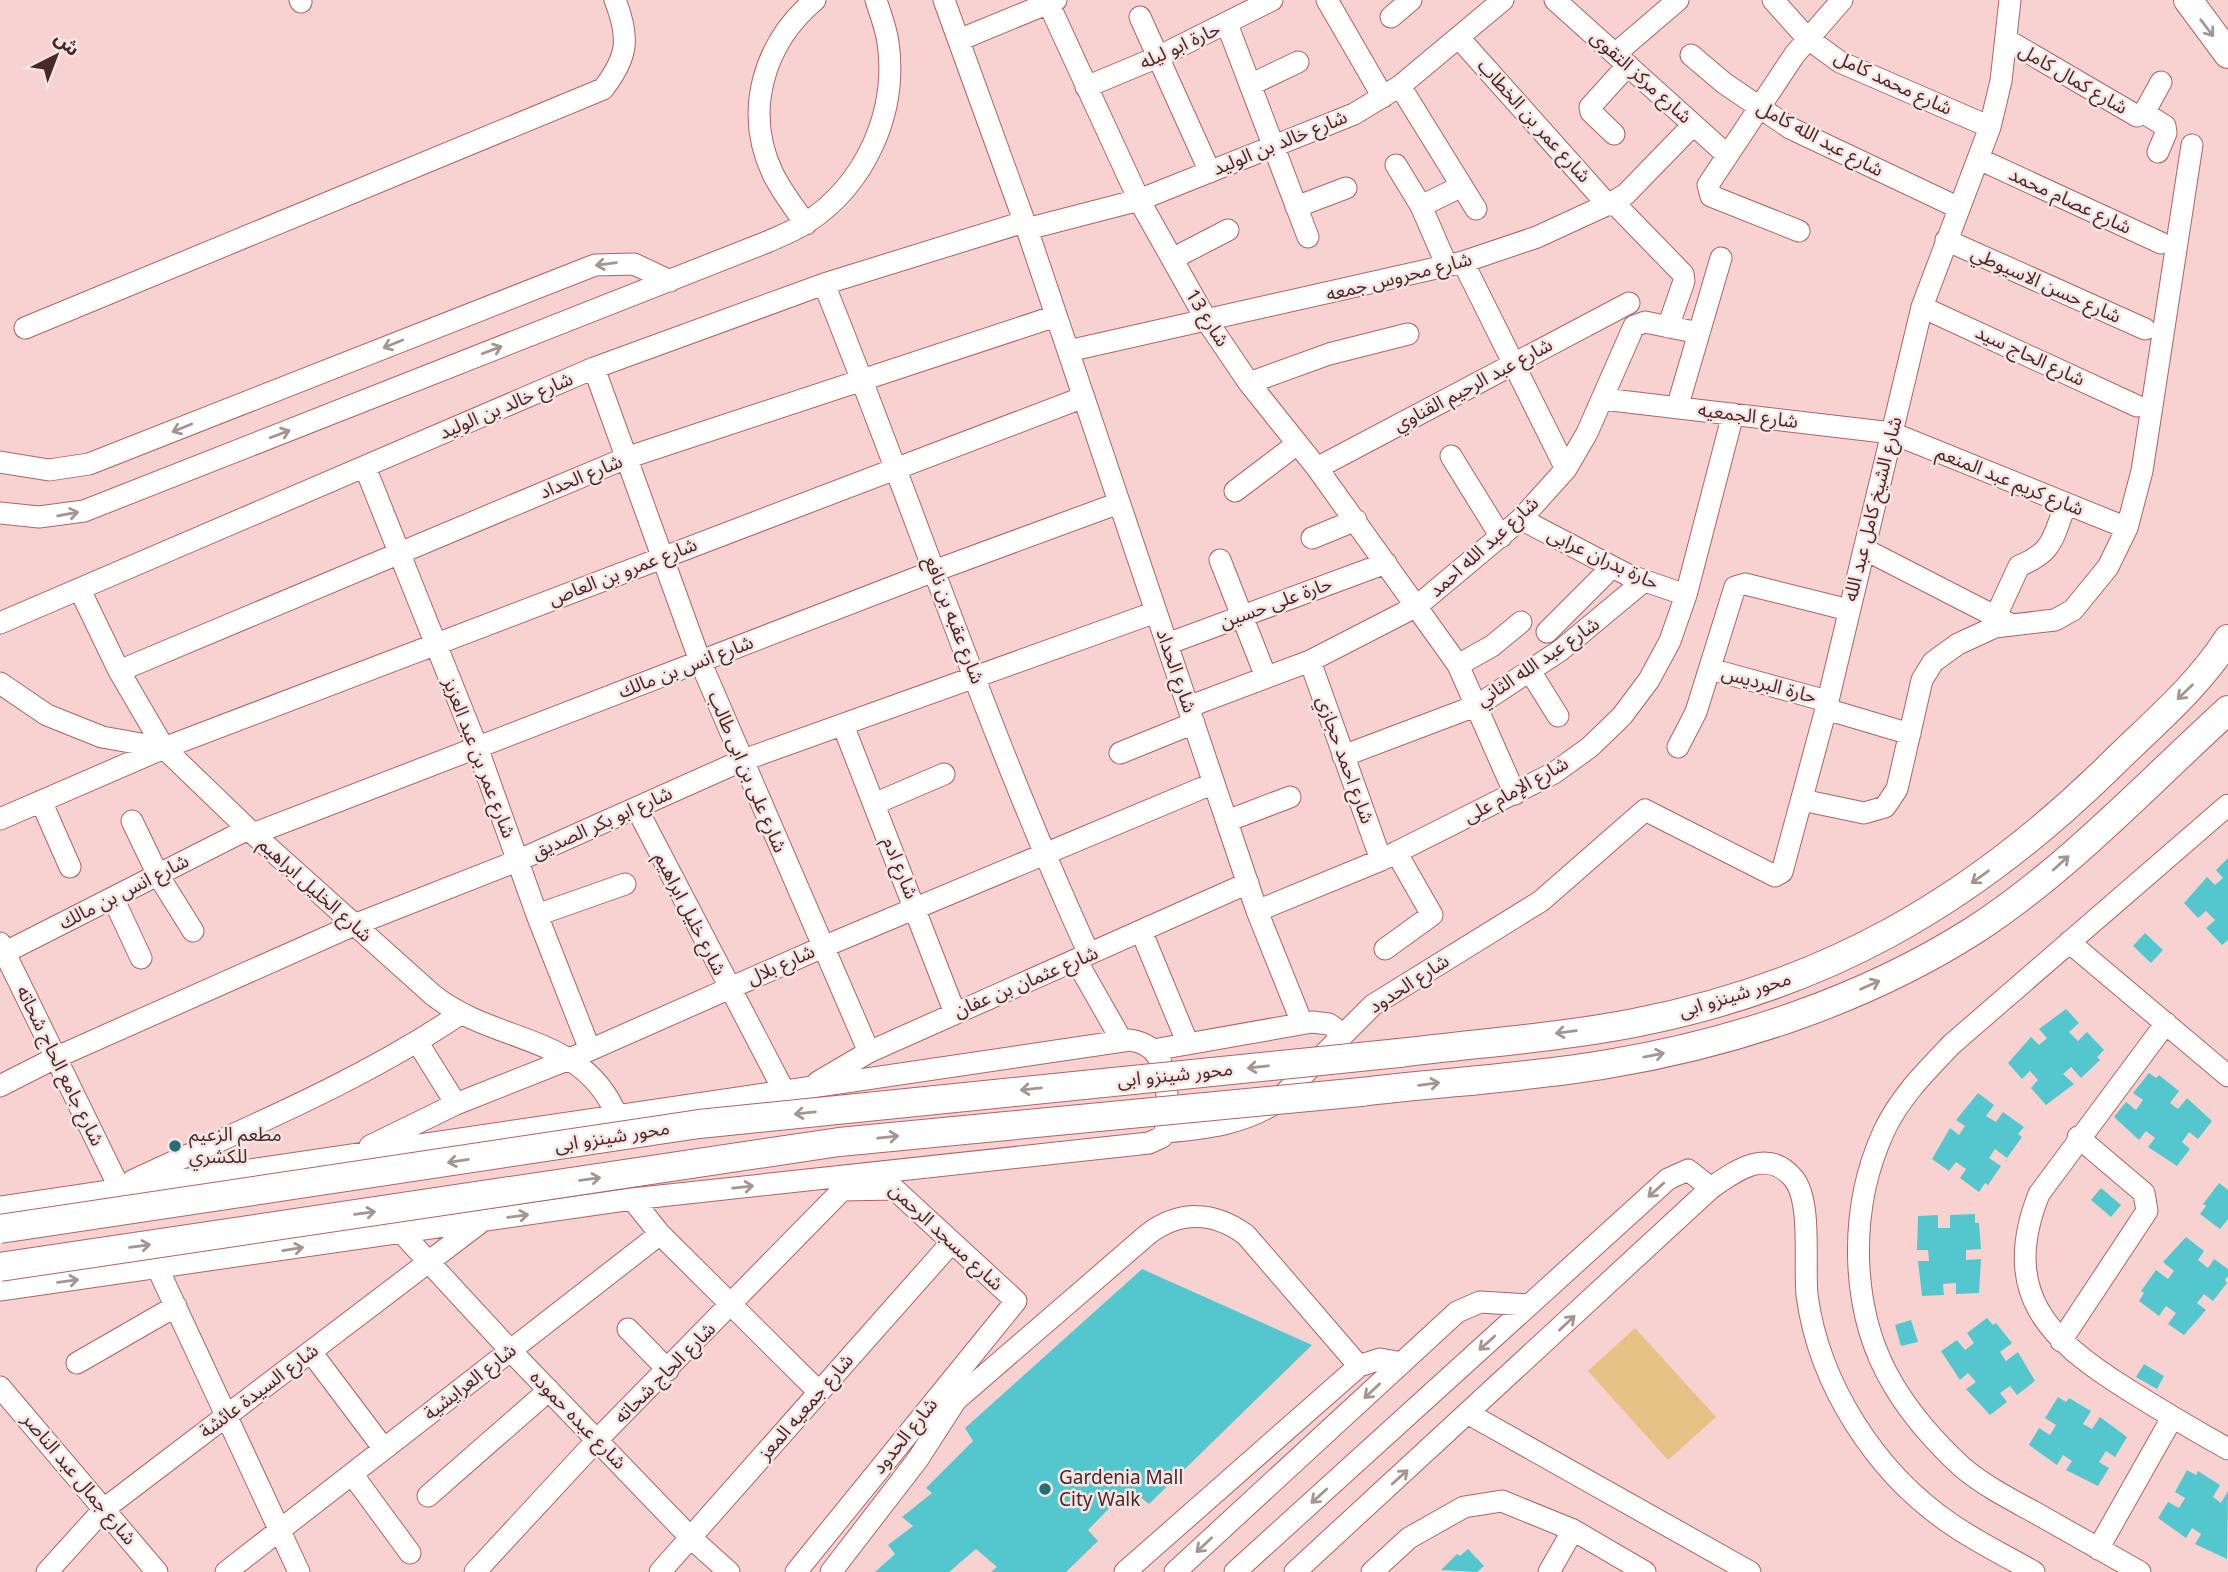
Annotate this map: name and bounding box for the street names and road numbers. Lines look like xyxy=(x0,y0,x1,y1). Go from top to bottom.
street label: حارة ابو ليله xyxy=(1133,10,1227,82)
street label: شارع مركز التقوى xyxy=(1580,19,1702,135)
street label: شارع كمال كامل xyxy=(2010,31,2136,127)
street label: شارع محمد كامل xyxy=(1827,38,1959,128)
street label: شارع عمر بن الخطاب xyxy=(1466,49,1602,193)
street label: شارع عبد الله كامل xyxy=(1749,89,1891,189)
street label: شارع خالد بن الوليد xyxy=(1206,98,1354,188)
street label: شارع عصام محمد xyxy=(2002,155,2138,247)
street label: شارع حسن الاسيوطي xyxy=(1964,234,2128,336)
street label: شارع محروس جمعه xyxy=(1322,240,1476,314)
street label: شارع 13 xyxy=(1173,280,1241,356)
street label: شارع الحاج سيد xyxy=(1968,313,2092,399)
street label: شارع عبد الرحيم القناوي xyxy=(1385,326,1561,444)
street label: شارع خالد بن الوليد xyxy=(432,360,580,452)
street label: شارع الجمعيه xyxy=(1696,390,1800,442)
street label: شارع الشيخ كامل عبد الله xyxy=(1831,412,1915,606)
street label: شارع كريم عبد المنعم xyxy=(1930,433,2090,529)
street label: شارع الحداد xyxy=(533,442,629,512)
street label: شارع عبد الله احمد xyxy=(1419,486,1549,608)
street label: حارة بدران عرابى xyxy=(1540,516,1666,602)
street label: شارع عمرو بن العاص xyxy=(543,525,703,619)
street label: شارع عقبه بن نافع xyxy=(911,550,997,690)
street label: حارة على حسين xyxy=(1214,564,1338,642)
street label: شارع عبد الله الثاني xyxy=(1467,605,1609,719)
street label: شارع انس بن مالك xyxy=(612,623,760,711)
street label: شارع الحداد xyxy=(1143,623,1209,719)
street label: حارة البرديس xyxy=(1717,653,1821,717)
street label: شارع عمر بن عبد العزيز xyxy=(430,671,528,844)
street label: شارع على بن ابى طالب xyxy=(695,685,799,859)
street label: شارع احمد حجازي xyxy=(1303,690,1387,830)
street label: شارع الإمام على xyxy=(1455,744,1577,836)
street label: شارع ابو بكر الصديق xyxy=(525,774,679,872)
street label: شارع الخليل ابراهيم xyxy=(248,827,382,953)
street label: شارع ادم xyxy=(869,830,931,906)
street label: شارع انس بن مالك xyxy=(51,842,197,942)
street label: شارع خليل ابراهيم xyxy=(642,845,738,983)
street label: شارع بلال xyxy=(740,932,822,998)
street label: شارع عثمان بن عفان xyxy=(947,933,1105,1031)
street label: شارع الحدود xyxy=(1360,942,1458,1026)
street label: محور شينزو ابى xyxy=(1674,959,1796,1031)
street label: شارع جامع الحاج شحاته xyxy=(4,978,116,1154)
street label: محور شينزو ابى xyxy=(1115,1049,1235,1101)
street label: محور شينزو ابى xyxy=(552,1108,672,1166)
street label: شارع مسجد الرحمن xyxy=(878,1172,1014,1302)
street label: شارع الحاج شحاته xyxy=(604,1312,726,1434)
street label: شارع السيدة عائشة xyxy=(190,1332,328,1450)
street label: شارع العرايشية xyxy=(414,1332,526,1432)
street label: شارع جمعيه المعز xyxy=(747,1344,865,1471)
street label: شارع عبده حموده xyxy=(519,1360,637,1480)
street label: شارع الحدود xyxy=(861,1388,949,1484)
street label: شارع جمال عبد الناصر xyxy=(10,1402,147,1555)

